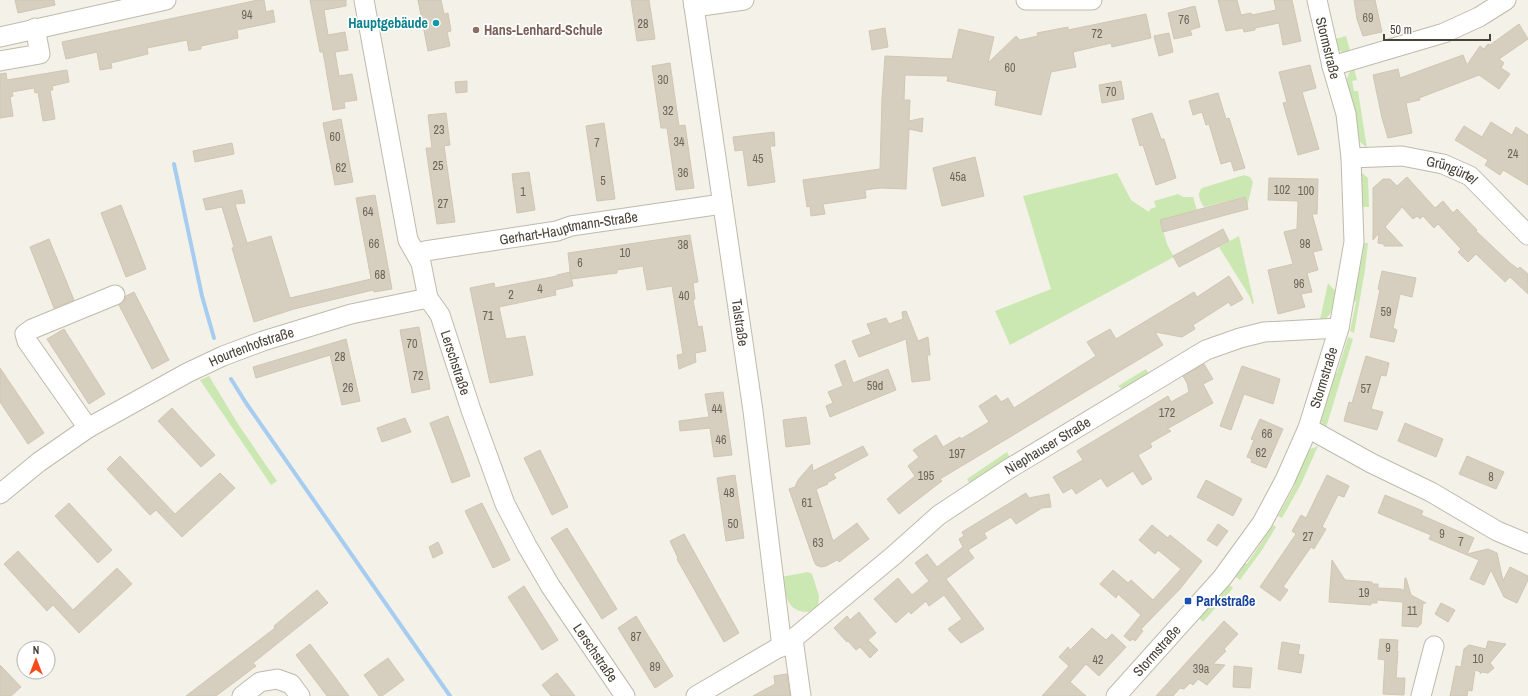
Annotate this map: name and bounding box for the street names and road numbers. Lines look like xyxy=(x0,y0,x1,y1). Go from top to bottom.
street label: Stormstraße xyxy=(1312,15,1344,81)
street label: Grüngürtel xyxy=(1425,152,1482,188)
street label: Gerhart-Hauptmann-Straße xyxy=(498,207,639,249)
street label: Talstraße xyxy=(728,298,752,347)
street label: Hourtenhofstraße xyxy=(206,323,296,370)
street label: Lerschstraße xyxy=(437,328,474,397)
street label: Stormstraße xyxy=(1306,345,1342,410)
street label: Niephauser Straße xyxy=(1001,413,1094,478)
street label: Lerschstraße xyxy=(569,620,622,685)
street label: Stormstraße xyxy=(1129,621,1185,680)

